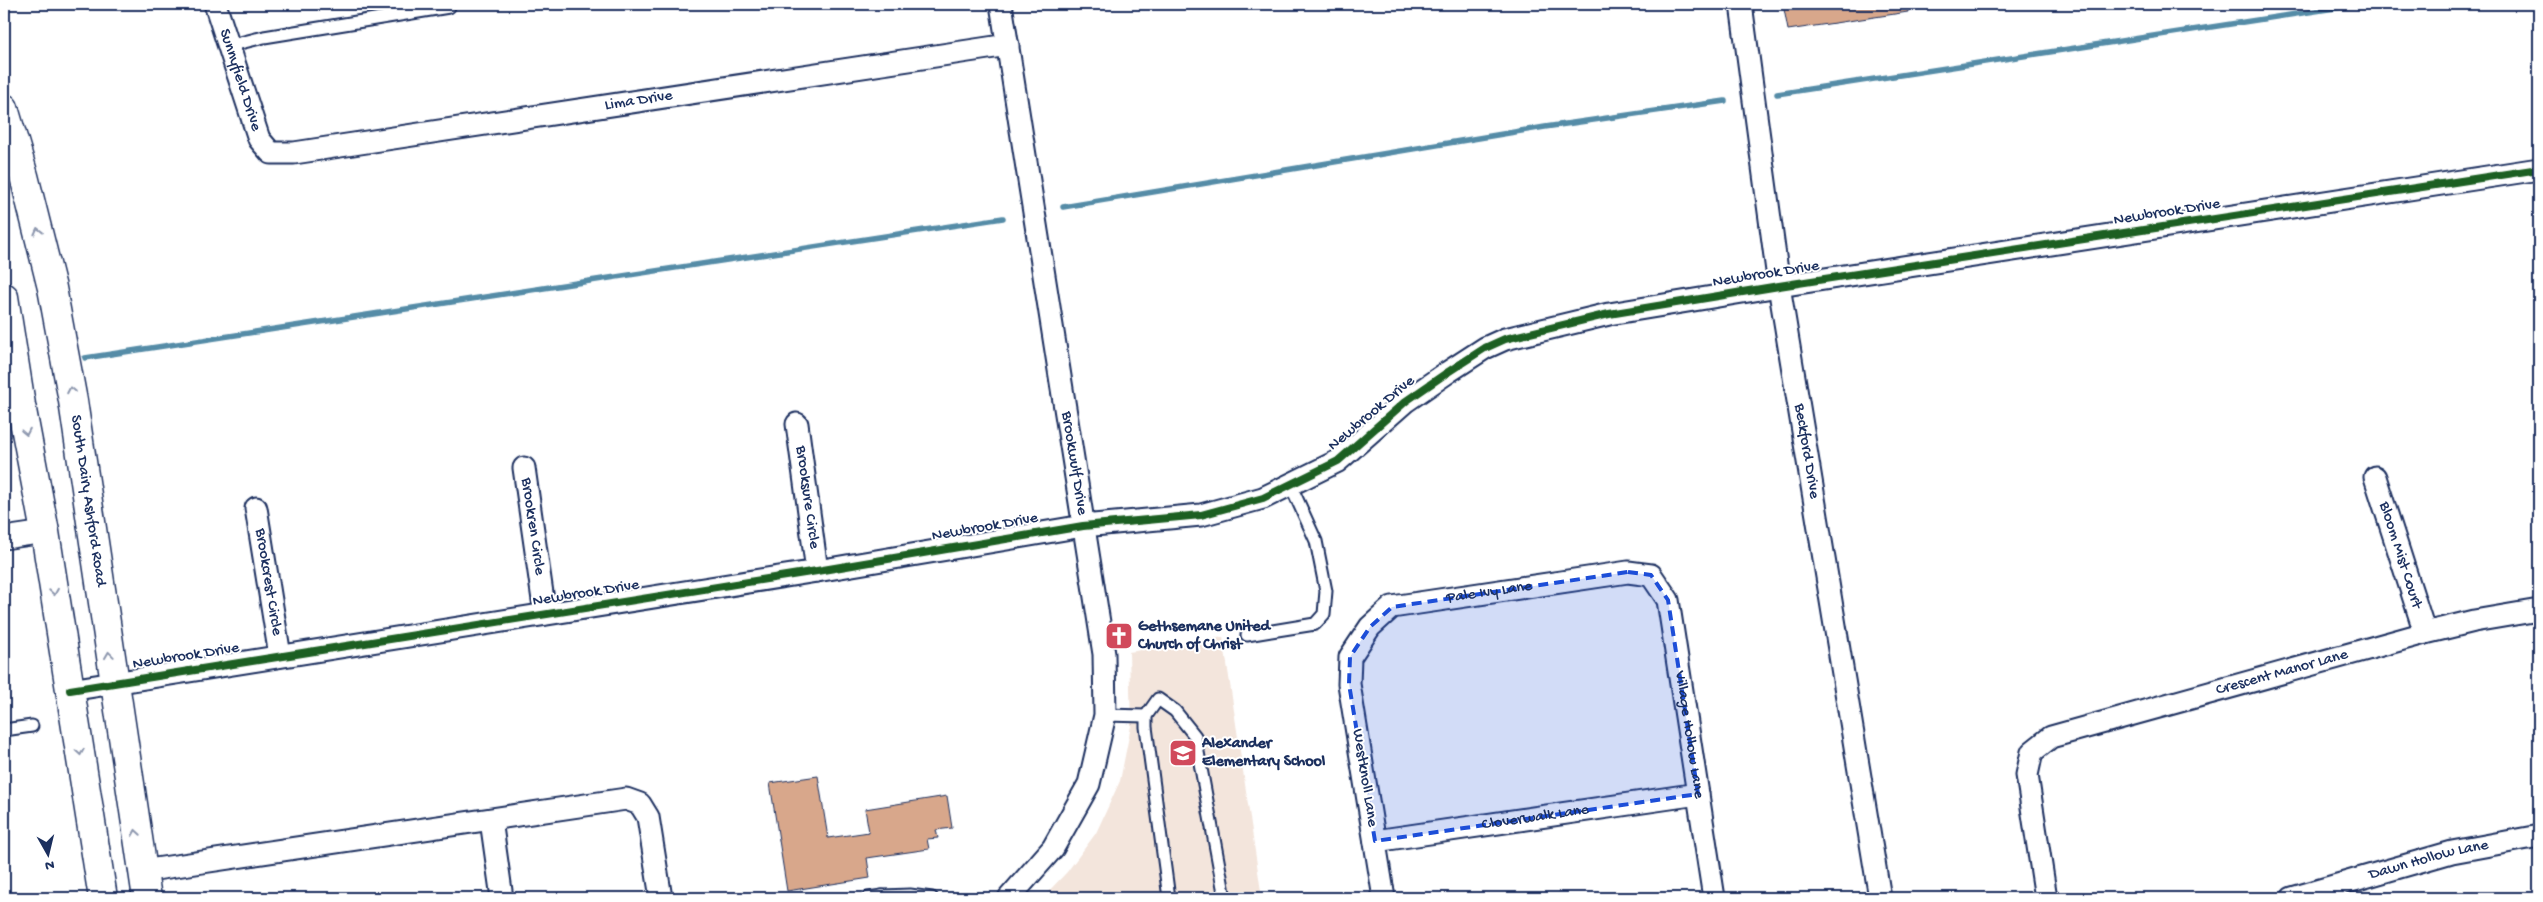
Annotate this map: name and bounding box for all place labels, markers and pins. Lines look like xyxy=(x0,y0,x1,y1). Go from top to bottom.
place label: Gethsemane United Church of Christ xyxy=(1137,618,1272,655)
church icon: Gethsemane United Church of Christ xyxy=(1104,621,1134,651)
place label: Alexander Elementary School xyxy=(1201,735,1326,772)
school or university icon: Alexander Elementary School xyxy=(1168,738,1198,768)

